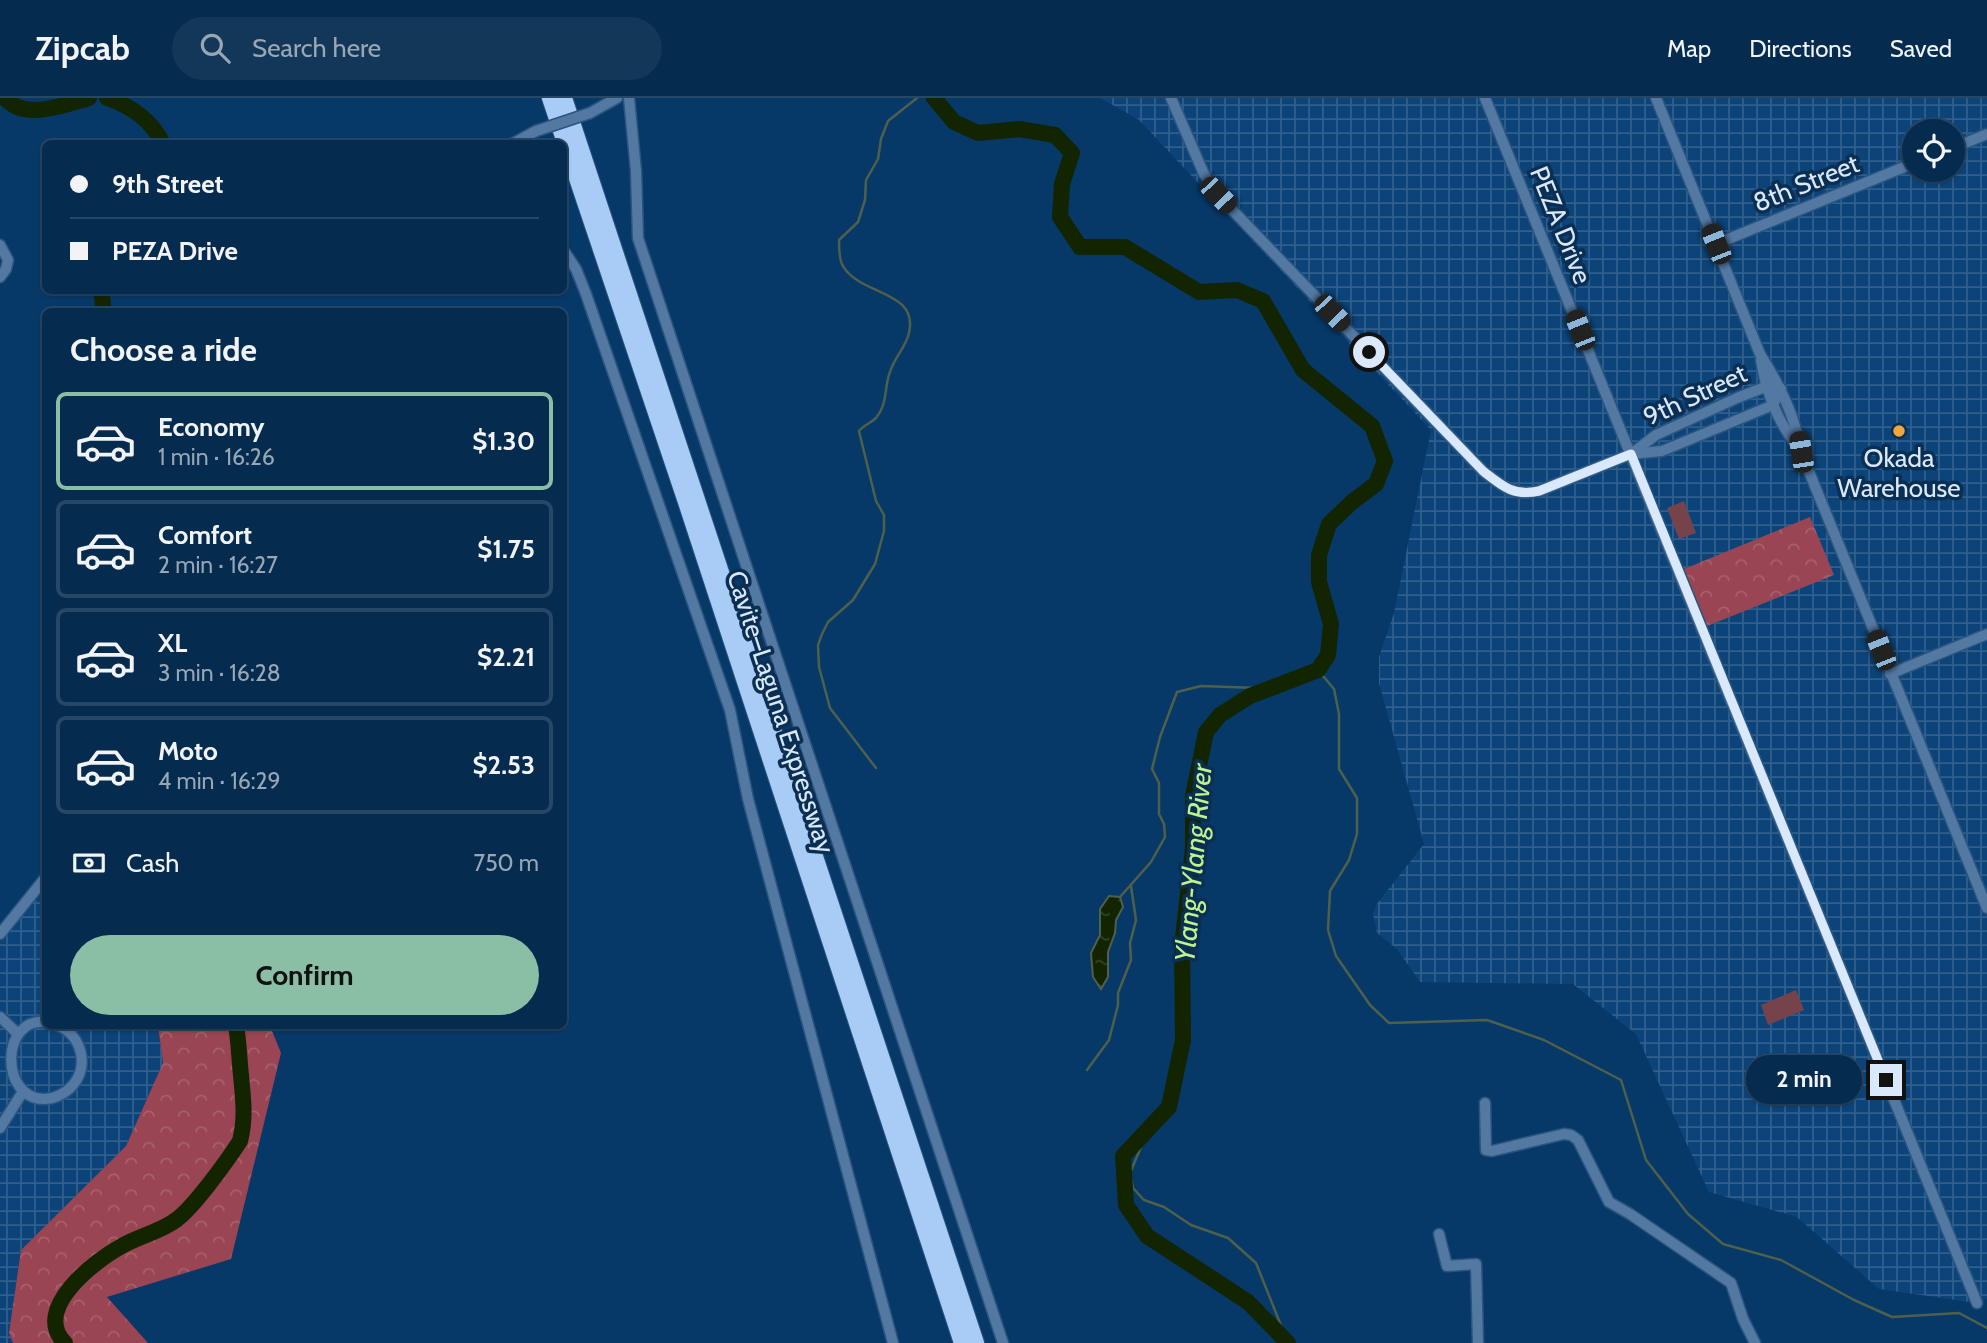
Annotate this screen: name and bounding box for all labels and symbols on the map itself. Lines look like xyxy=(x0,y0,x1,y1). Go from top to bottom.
street label: 8th Street xyxy=(1748,147,1864,219)
street label: PEZA Drive xyxy=(1523,162,1599,288)
car xyxy=(1196,173,1241,217)
car xyxy=(1699,221,1734,267)
car xyxy=(1310,291,1355,335)
car xyxy=(1563,307,1598,353)
route start xyxy=(1353,336,1385,368)
street label: 9th Street xyxy=(1638,357,1752,433)
marker: Okada Warehouse xyxy=(1891,423,1907,439)
car xyxy=(1788,430,1815,474)
place label: Okada Warehouse xyxy=(1837,442,1961,504)
street label: Cavite–Laguna Expressway xyxy=(720,567,842,857)
car xyxy=(1864,627,1899,673)
water label: Ylang-Ylang River xyxy=(1167,761,1219,964)
callout: 2 min xyxy=(1746,1056,1862,1104)
route end xyxy=(1870,1064,1902,1096)

